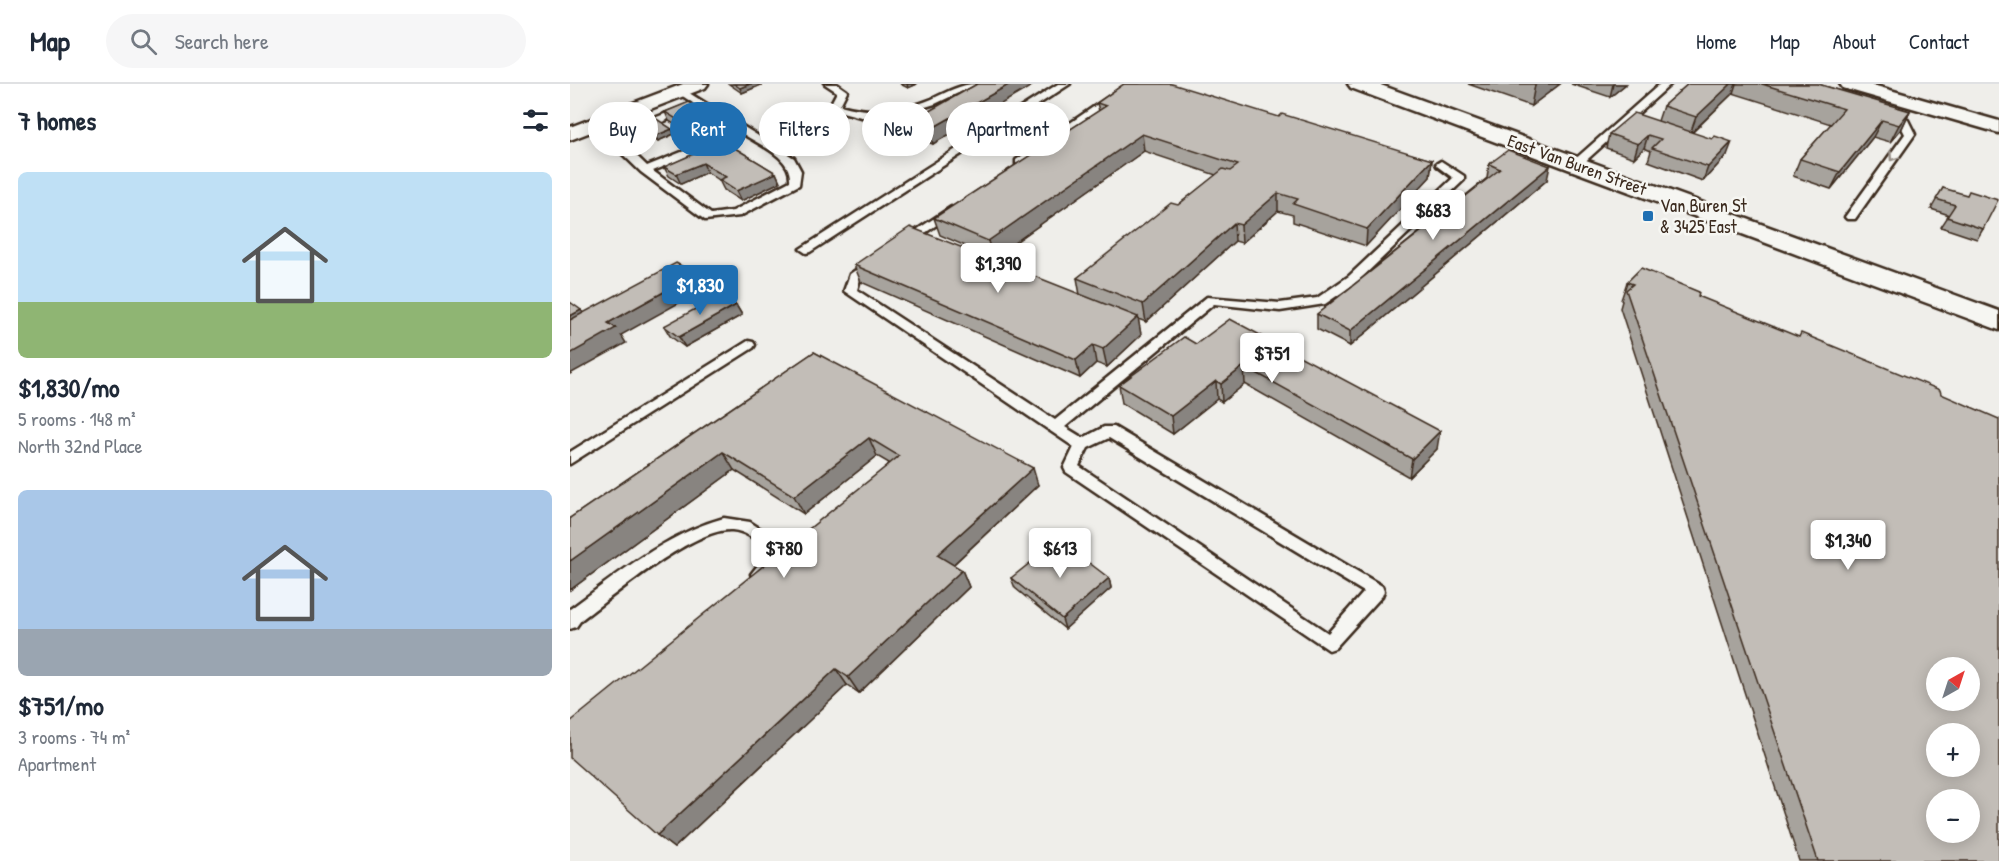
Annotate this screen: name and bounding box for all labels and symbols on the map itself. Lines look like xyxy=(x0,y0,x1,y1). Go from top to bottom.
street label: East Van Buren Street xyxy=(1504,128,1651,202)
one-way arrow xyxy=(1889,151,1900,162)
pin: $683 xyxy=(1397,190,1469,241)
place label: Van Buren St & 3425 East xyxy=(1660,193,1747,239)
marker: Van Buren St & 3425 East xyxy=(1641,209,1655,223)
pin: $1,390 xyxy=(949,243,1047,294)
pin: $1,830 xyxy=(651,265,749,316)
pin: $751 xyxy=(1236,333,1308,384)
pin: $1,340 xyxy=(1799,520,1897,571)
pin: $780 xyxy=(748,528,820,579)
pin: $613 xyxy=(1024,528,1096,579)
north arrow xyxy=(1926,657,1980,711)

